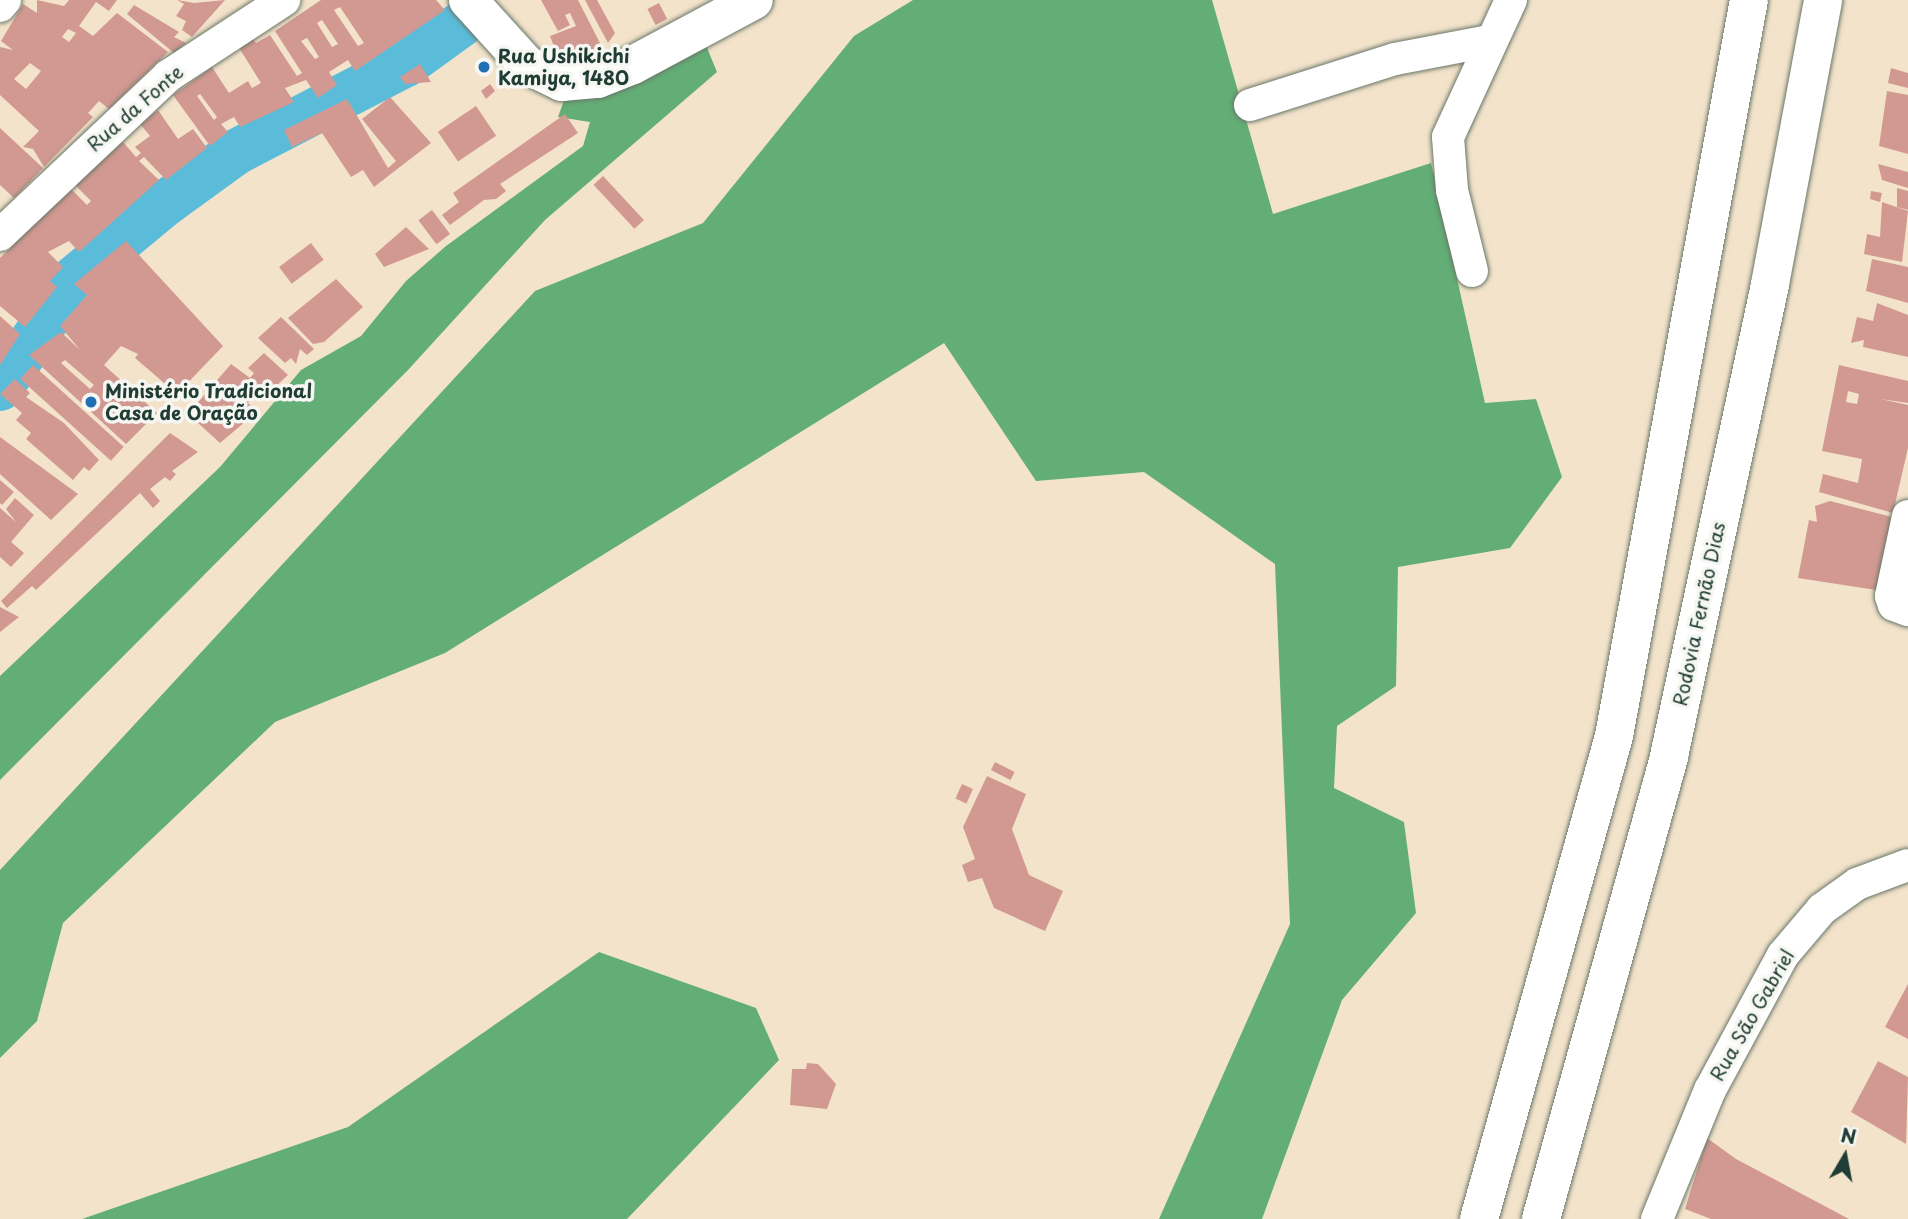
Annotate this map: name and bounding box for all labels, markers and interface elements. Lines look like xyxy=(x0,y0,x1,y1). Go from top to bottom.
place label: Rua Ushikichi Kamiya, 1480 xyxy=(498,45,630,89)
marker: Rua Ushikichi Kamiya, 1480 xyxy=(476,59,492,75)
street label: Rua da Fonte xyxy=(82,60,188,156)
place label: Ministério Tradicional Casa de Oração xyxy=(105,380,314,424)
marker: Ministério Tradicional Casa de Oração xyxy=(83,394,99,410)
street label: Rodovia Fernão Dias xyxy=(1668,520,1730,708)
street label: Rua São Gabriel xyxy=(1705,945,1799,1085)
text: N xyxy=(1839,1120,1858,1150)
north arrow xyxy=(1810,1121,1880,1191)

